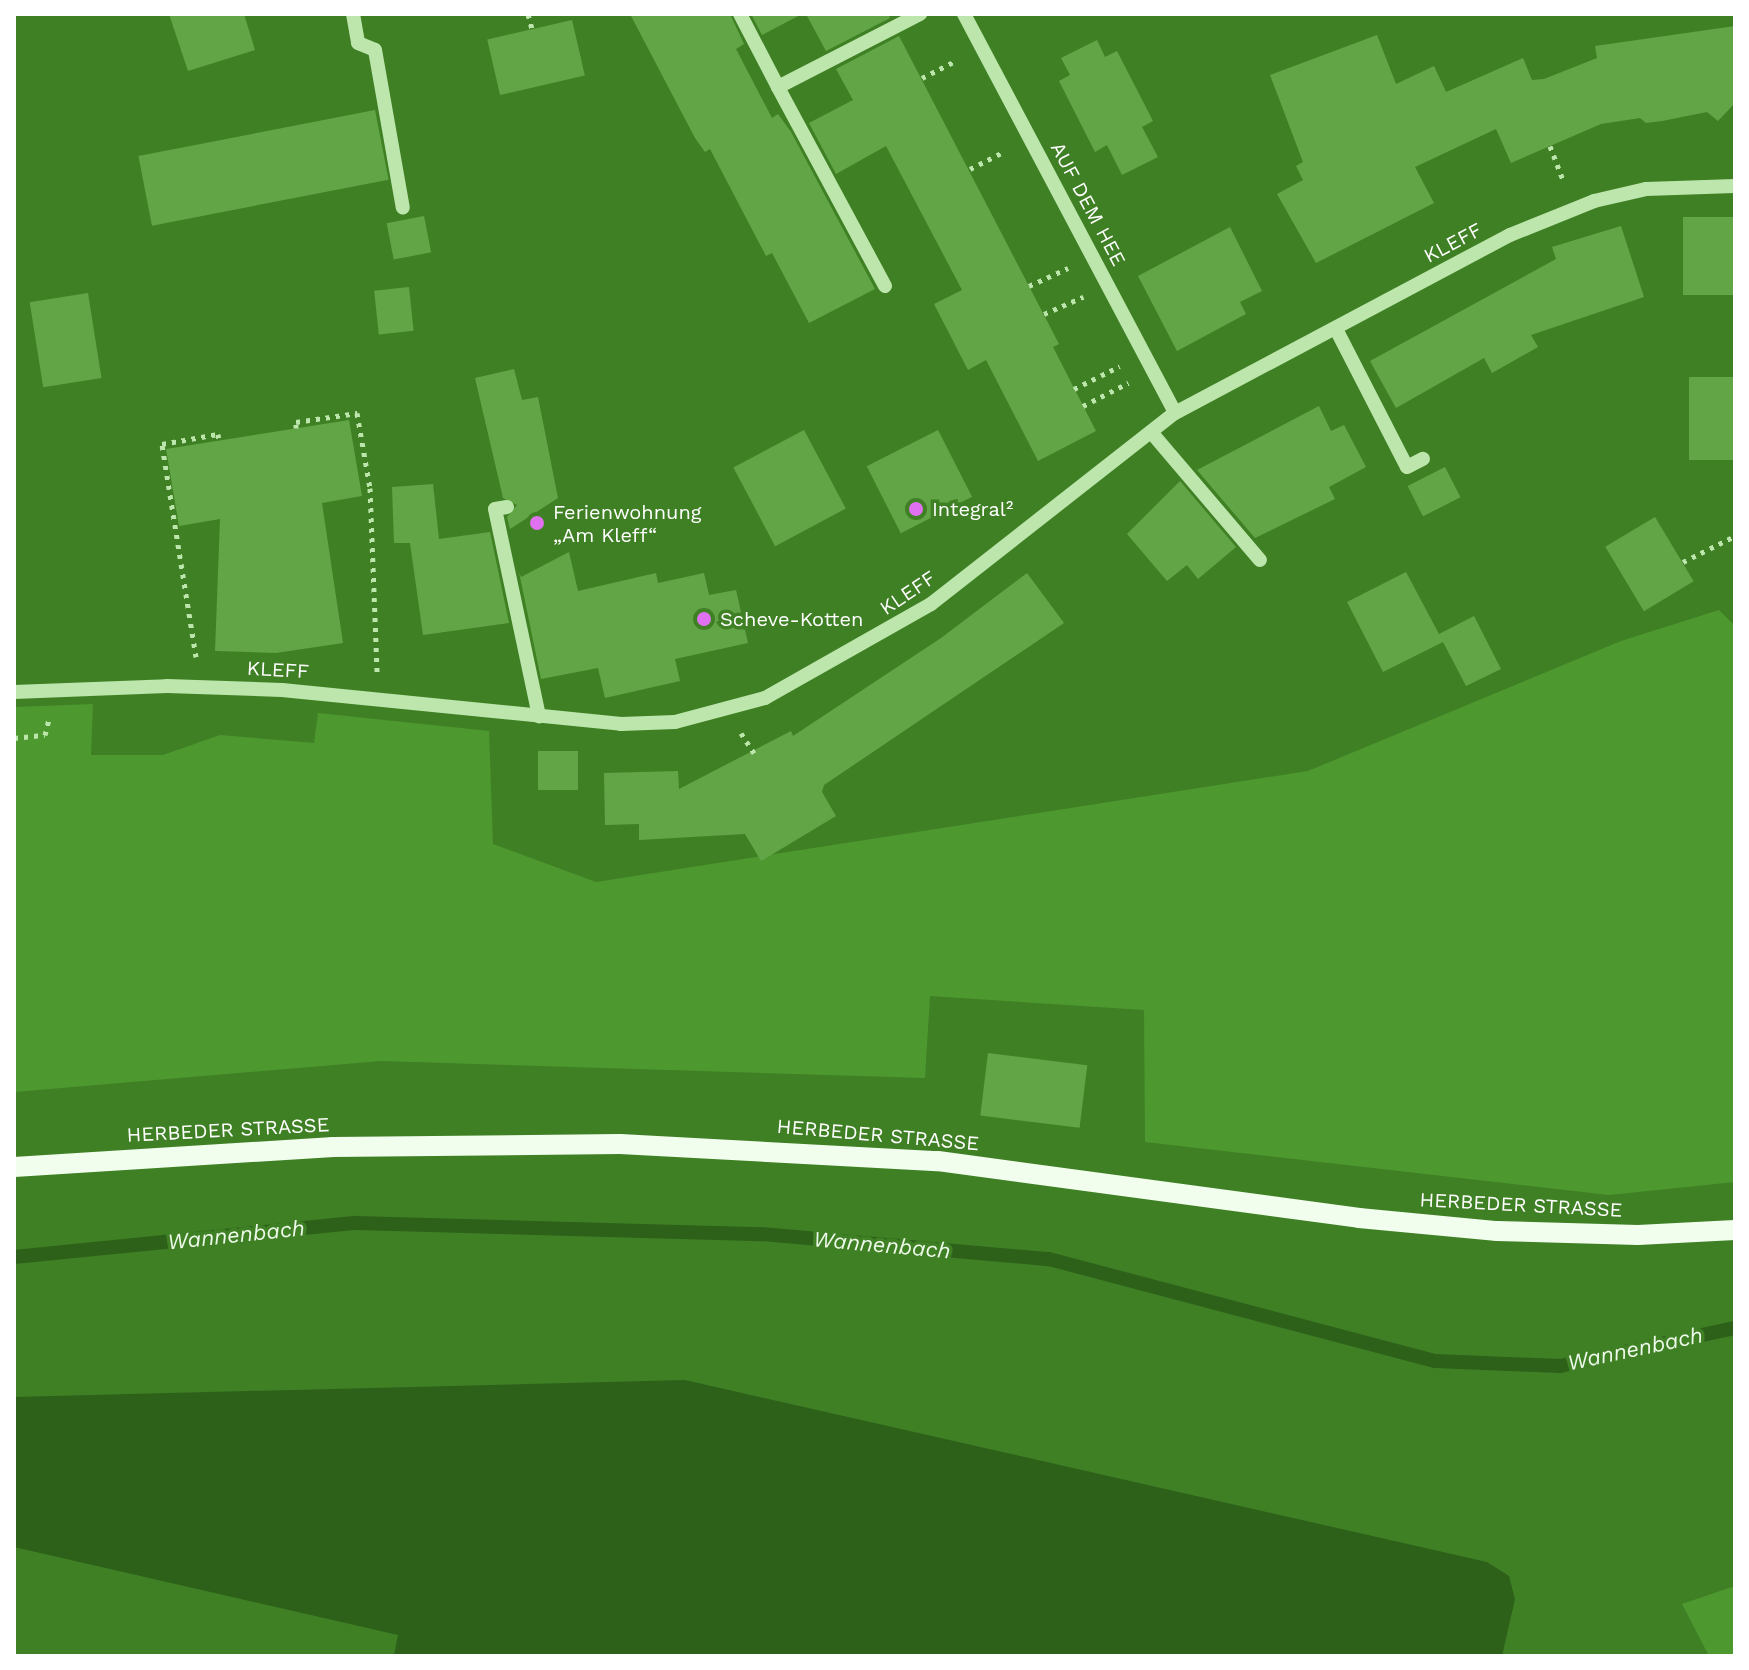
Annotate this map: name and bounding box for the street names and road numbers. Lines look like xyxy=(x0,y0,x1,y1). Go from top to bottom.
street label: AUF DEM HEE xyxy=(1045,138,1131,270)
street label: KLEFF xyxy=(1420,218,1486,268)
street label: KLEFF xyxy=(875,566,941,620)
street label: KLEFF xyxy=(246,656,310,684)
street label: HERBEDER STRASSE xyxy=(126,1113,330,1147)
street label: HERBEDER STRASSE xyxy=(776,1114,980,1156)
street label: HERBEDER STRASSE xyxy=(1419,1188,1623,1222)

